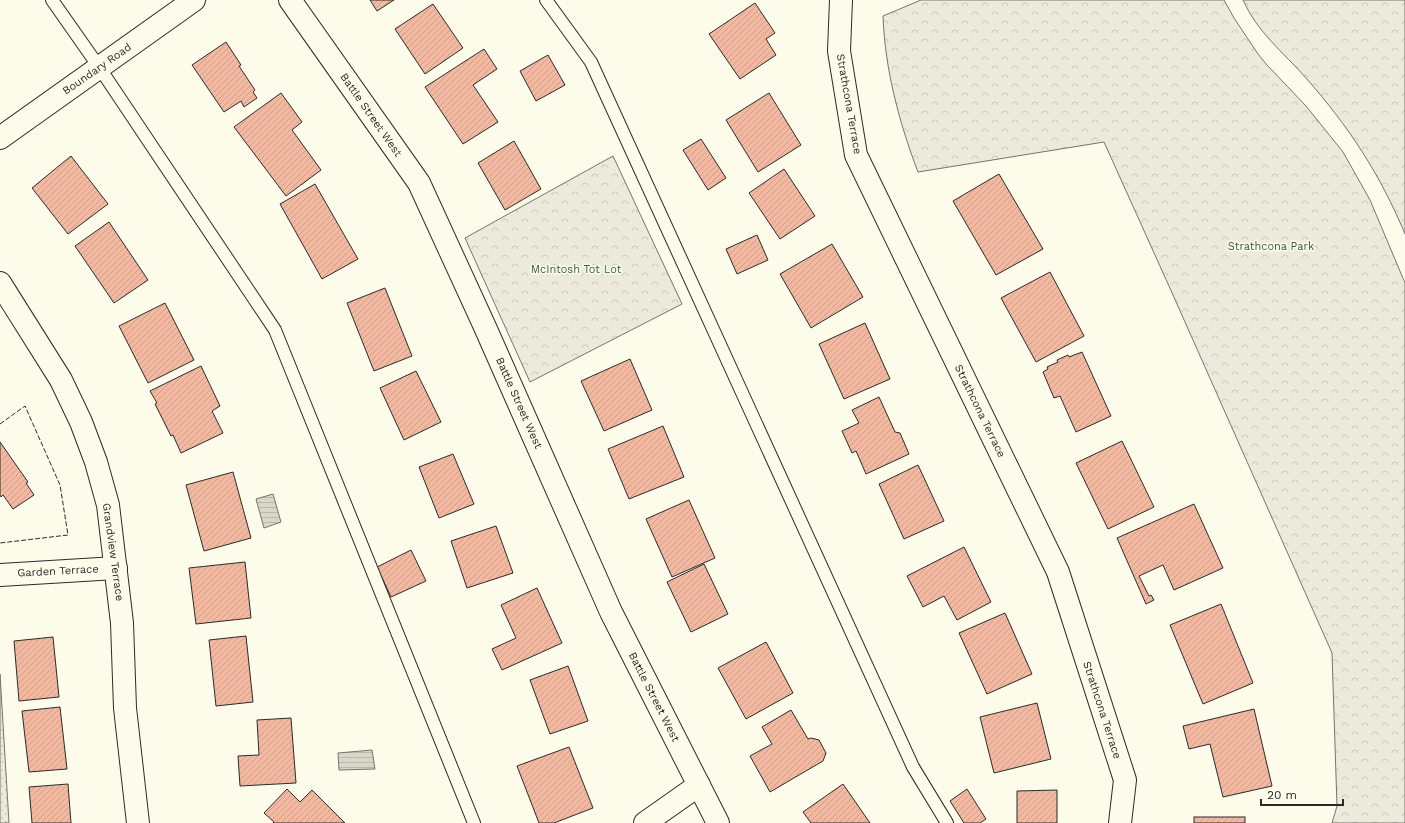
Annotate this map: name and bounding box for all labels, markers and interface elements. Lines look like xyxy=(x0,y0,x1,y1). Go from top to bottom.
street label: Boundary Road xyxy=(60,40,134,98)
street label: Strathcona Terrace xyxy=(834,53,864,155)
street label: Battle Street West xyxy=(337,71,405,159)
park label: Strathcona Park xyxy=(1228,240,1314,253)
park label: McIntosh Tot Lot xyxy=(531,263,622,276)
street label: Battle Street West xyxy=(493,355,545,451)
street label: Strathcona Terrace xyxy=(952,362,1008,460)
street label: Grandview Terrace xyxy=(100,502,126,602)
street label: Garden Terrace xyxy=(17,562,99,580)
street label: Battle Street West xyxy=(626,650,682,744)
street label: Strathcona Terrace xyxy=(1080,660,1124,760)
scale bar xyxy=(1261,781,1343,807)
text: 20 m xyxy=(1267,788,1297,802)

